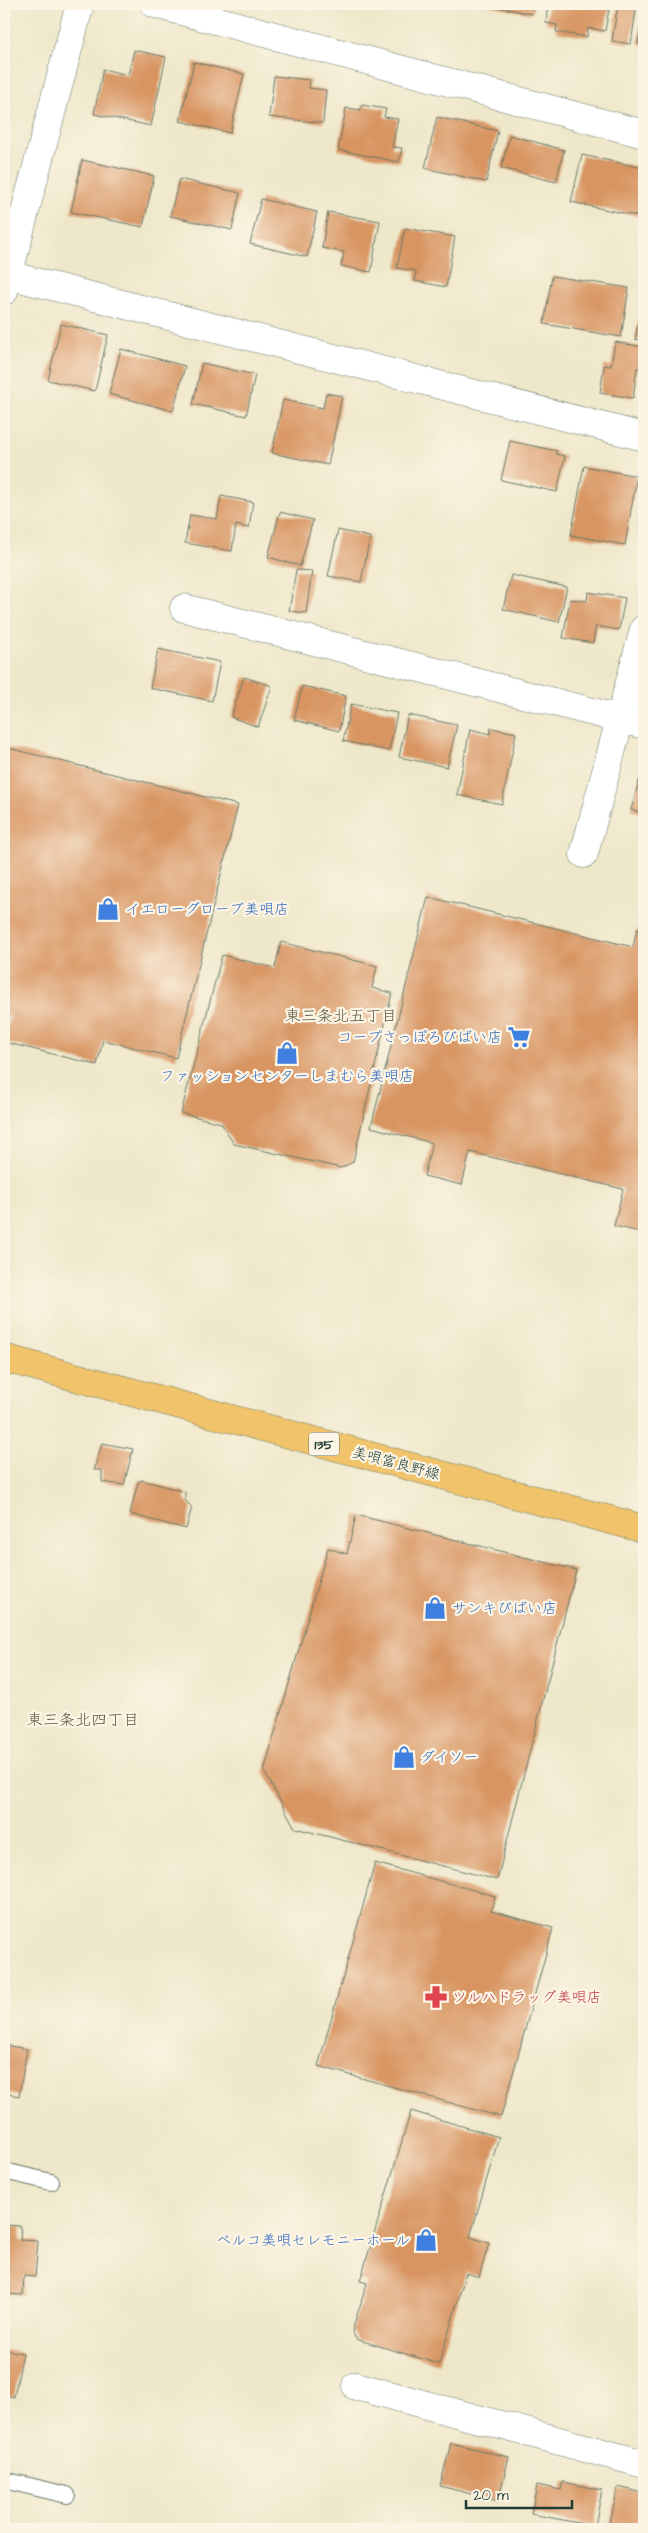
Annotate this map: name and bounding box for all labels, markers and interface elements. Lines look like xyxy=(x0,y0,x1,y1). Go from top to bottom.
shop icon: イエローグローブ美唄店 xyxy=(95,896,121,922)
place label: イエローグローブ美唄店 xyxy=(125,899,289,920)
district label: 東三条北五丁目 xyxy=(285,1005,397,1027)
supermarket icon: コープさっぽろびばい店 xyxy=(506,1024,532,1050)
place label: コープさっぽろびばい店 xyxy=(338,1027,502,1048)
shop icon: ファッションセンターしまむら美唄店 xyxy=(274,1040,300,1066)
place label: ファッションセンターしまむら美唄店 xyxy=(160,1066,414,1087)
road number: 135 xyxy=(309,1432,339,1456)
street label: 美唄富良野線 xyxy=(350,1442,442,1485)
shop icon: サンキびばい店 xyxy=(422,1595,448,1621)
place label: サンキびばい店 xyxy=(452,1598,557,1619)
district label: 東三条北四丁目 xyxy=(27,1709,139,1731)
shop icon: ダイソー xyxy=(391,1744,417,1770)
place label: ダイソー xyxy=(420,1747,479,1768)
pharmacy icon: ツルハドラッグ美唄店 xyxy=(423,1984,449,2010)
place label: ツルハドラッグ美唄店 xyxy=(452,1987,601,2008)
shop icon: ベルコ美唄セレモニーホール xyxy=(413,2227,439,2253)
place label: ベルコ美唄セレモニーホール xyxy=(216,2230,410,2251)
scale bar xyxy=(466,2478,572,2510)
text: 20 m xyxy=(473,2485,509,2506)

